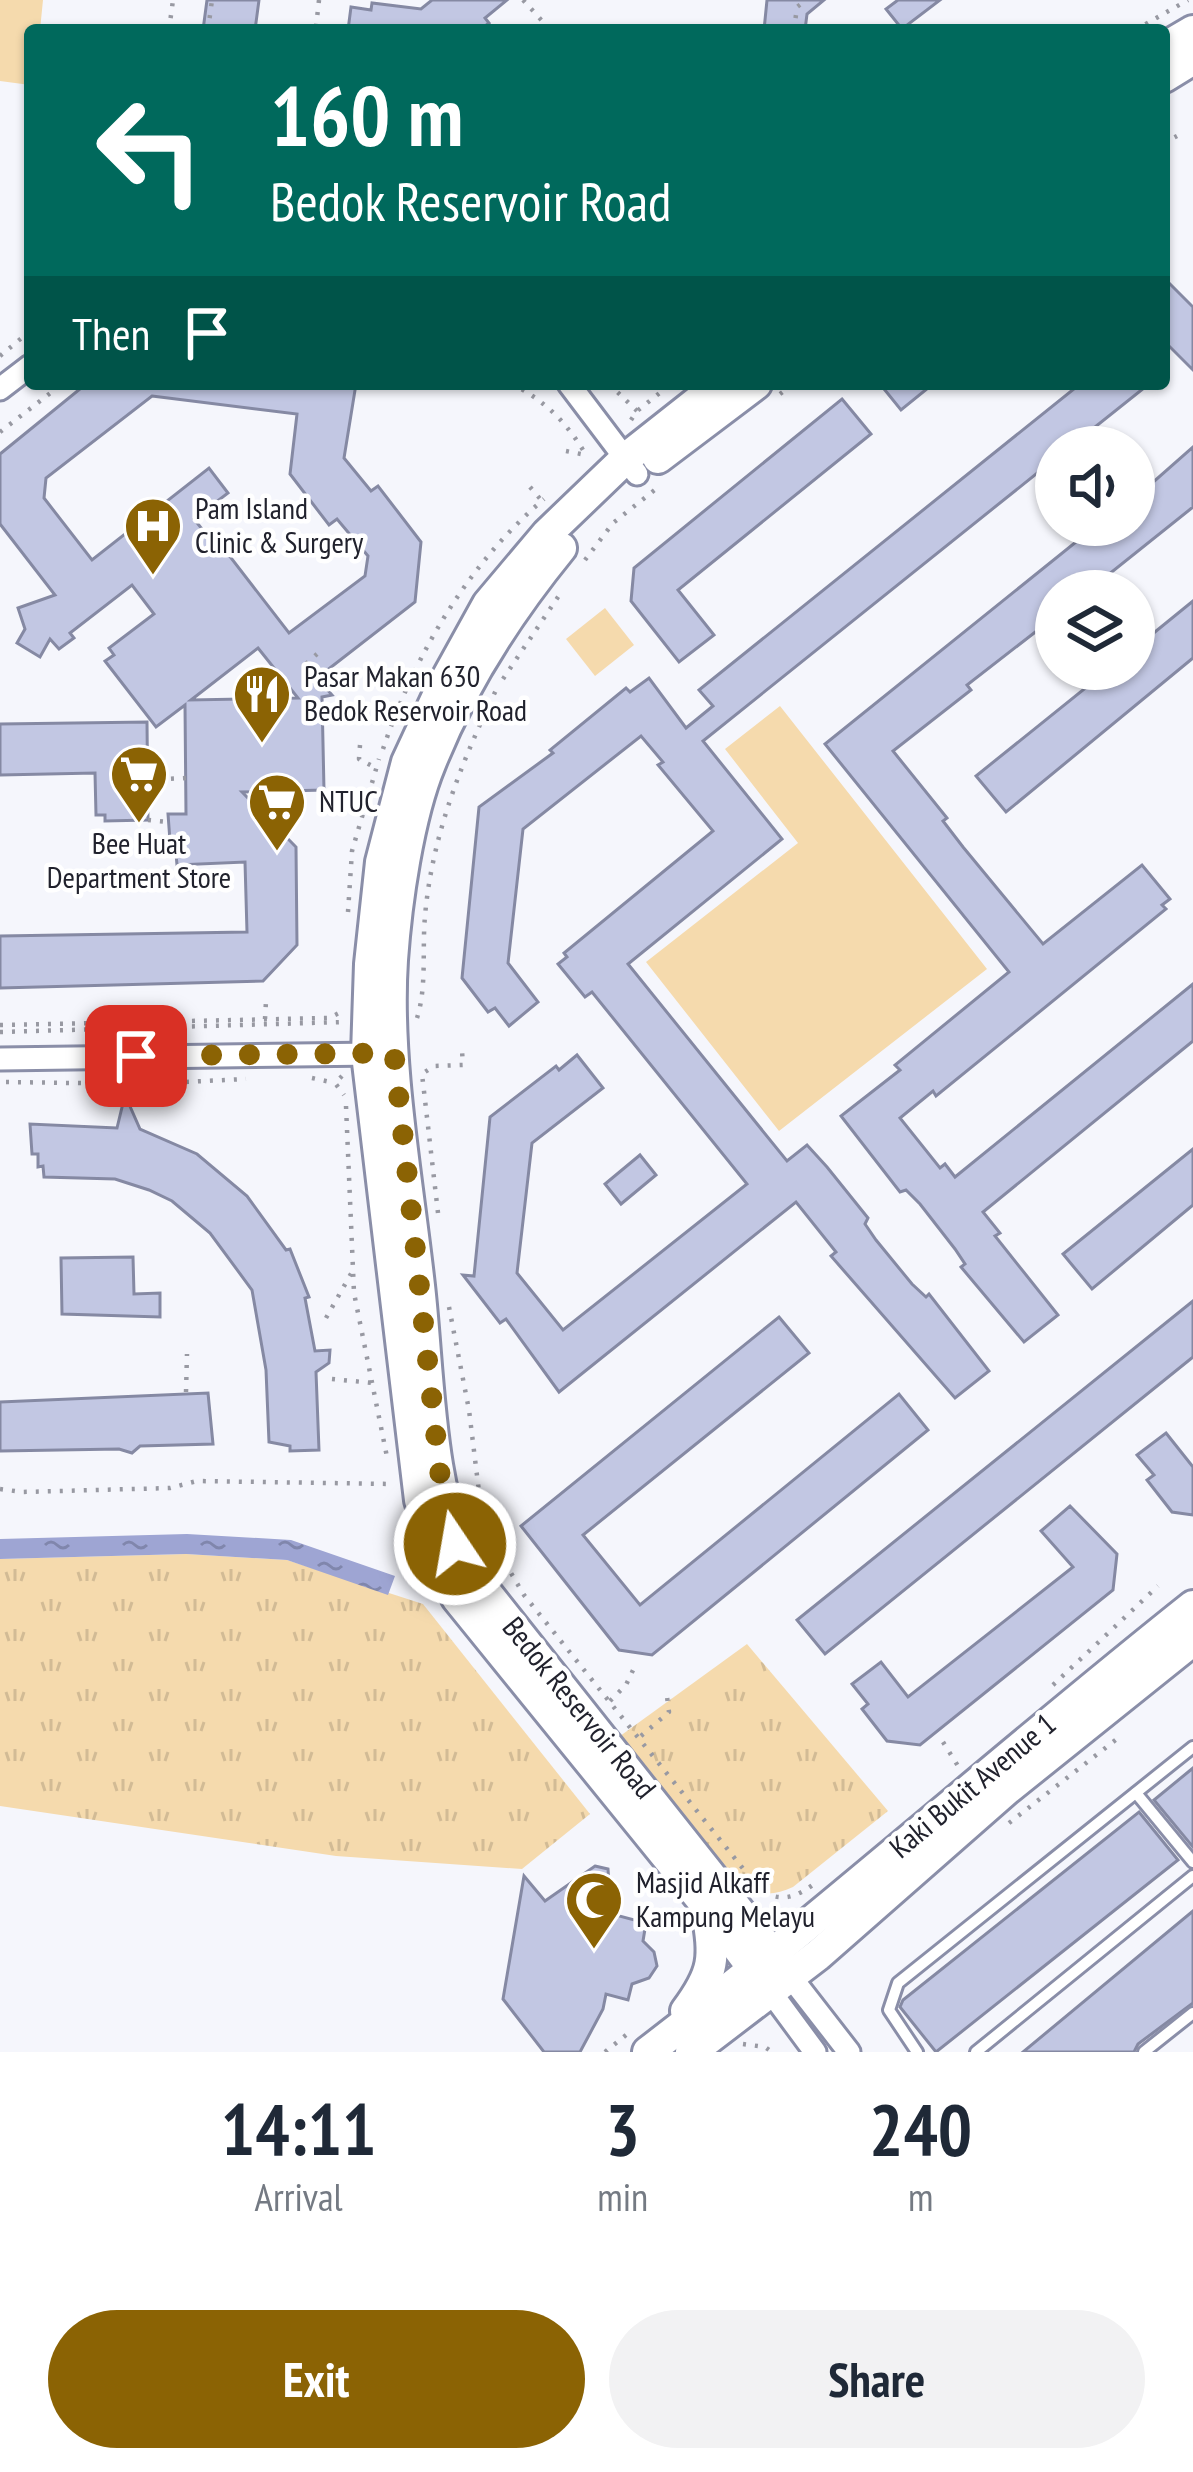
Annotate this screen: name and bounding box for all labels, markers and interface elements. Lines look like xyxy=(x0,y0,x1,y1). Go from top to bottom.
text: 160 m xyxy=(270,60,463,169)
icon: left xyxy=(72,72,228,228)
text: Bedok Reservoir Road xyxy=(270,166,671,236)
icon: arrive xyxy=(174,300,240,366)
text: Then xyxy=(72,304,150,362)
map controls xyxy=(1035,426,1155,690)
button: sound xyxy=(1035,426,1155,546)
place label: Pam Island Clinic & Surgery xyxy=(195,488,364,561)
hospital icon: Pam Island Clinic & Surgery xyxy=(122,495,184,577)
button: layers xyxy=(1035,570,1155,690)
place label: Pasar Makan 630 Bedok Reservoir Road xyxy=(304,656,527,729)
restaurant icon: Pasar Makan 630 Bedok Reservoir Road xyxy=(231,663,293,745)
supermarket icon: Bee Huat Department Store xyxy=(108,743,170,825)
supermarket icon: NTUC xyxy=(246,771,308,853)
place label: NTUC xyxy=(319,781,378,820)
place label: Bee Huat Department Store xyxy=(47,823,231,896)
pin xyxy=(85,1005,187,1107)
icon: arrive xyxy=(103,1023,169,1089)
position arrow xyxy=(392,1481,518,1607)
street label: Bedok Reservoir Road xyxy=(495,1608,665,1806)
street label: Kaki Bukit Avenue 1 xyxy=(881,1704,1063,1866)
place label: Masjid Alkaff Kampung Melayu xyxy=(636,1862,815,1935)
mosque icon: Masjid Alkaff Kampung Melayu xyxy=(563,1869,625,1951)
text: 14:11 xyxy=(221,2082,377,2175)
text: 3 xyxy=(606,2082,640,2175)
text: 240 xyxy=(869,2082,972,2175)
text: Arrival xyxy=(255,2171,343,2222)
text: min xyxy=(597,2171,648,2222)
text: m xyxy=(908,2171,933,2222)
button: Exit xyxy=(48,2310,585,2448)
button: Share xyxy=(609,2310,1145,2448)

